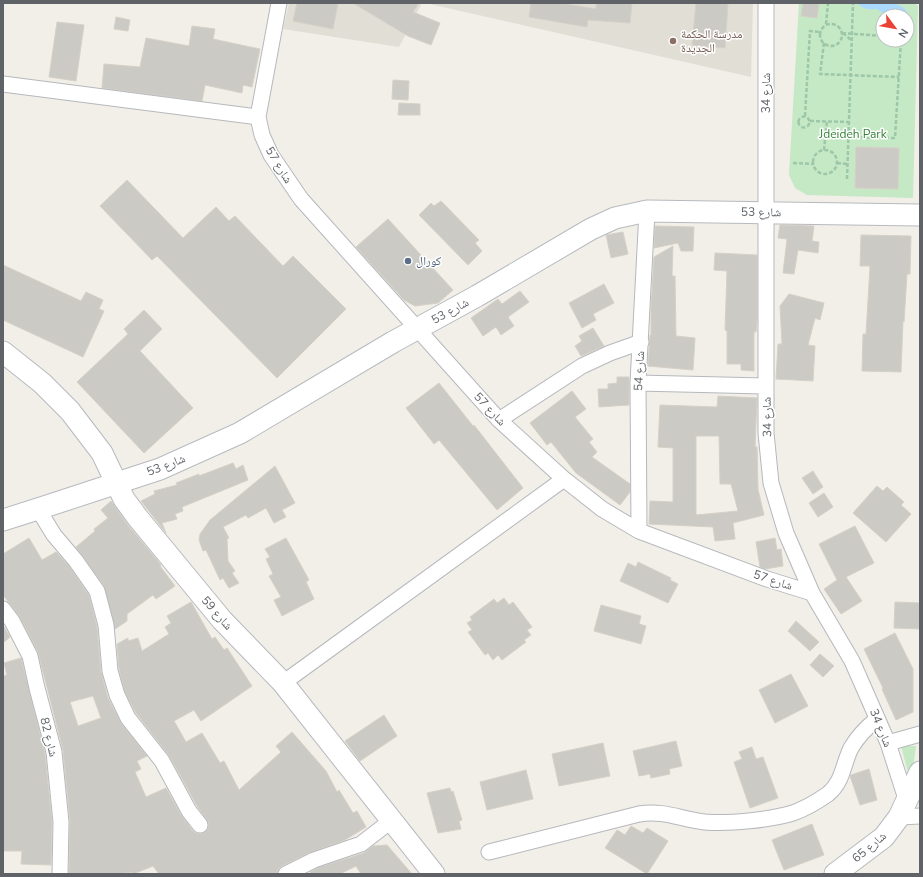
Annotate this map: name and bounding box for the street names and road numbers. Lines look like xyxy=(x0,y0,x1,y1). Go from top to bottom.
street label: شارع 34 xyxy=(758,73,774,113)
street label: شارع 57 xyxy=(262,144,296,186)
street label: شارع 53 xyxy=(741,204,781,220)
street label: شارع 53 xyxy=(428,294,472,328)
street label: شارع 54 xyxy=(630,350,648,392)
street label: شارع 57 xyxy=(470,389,510,429)
street label: شارع 34 xyxy=(759,397,775,437)
street label: شارع 53 xyxy=(144,450,188,480)
street label: شارع 57 xyxy=(751,566,795,594)
street label: شارع 59 xyxy=(198,593,236,634)
street label: شارع 34 xyxy=(866,706,896,750)
street label: شارع 82 xyxy=(36,716,62,759)
street label: شارع 65 xyxy=(848,828,890,866)

